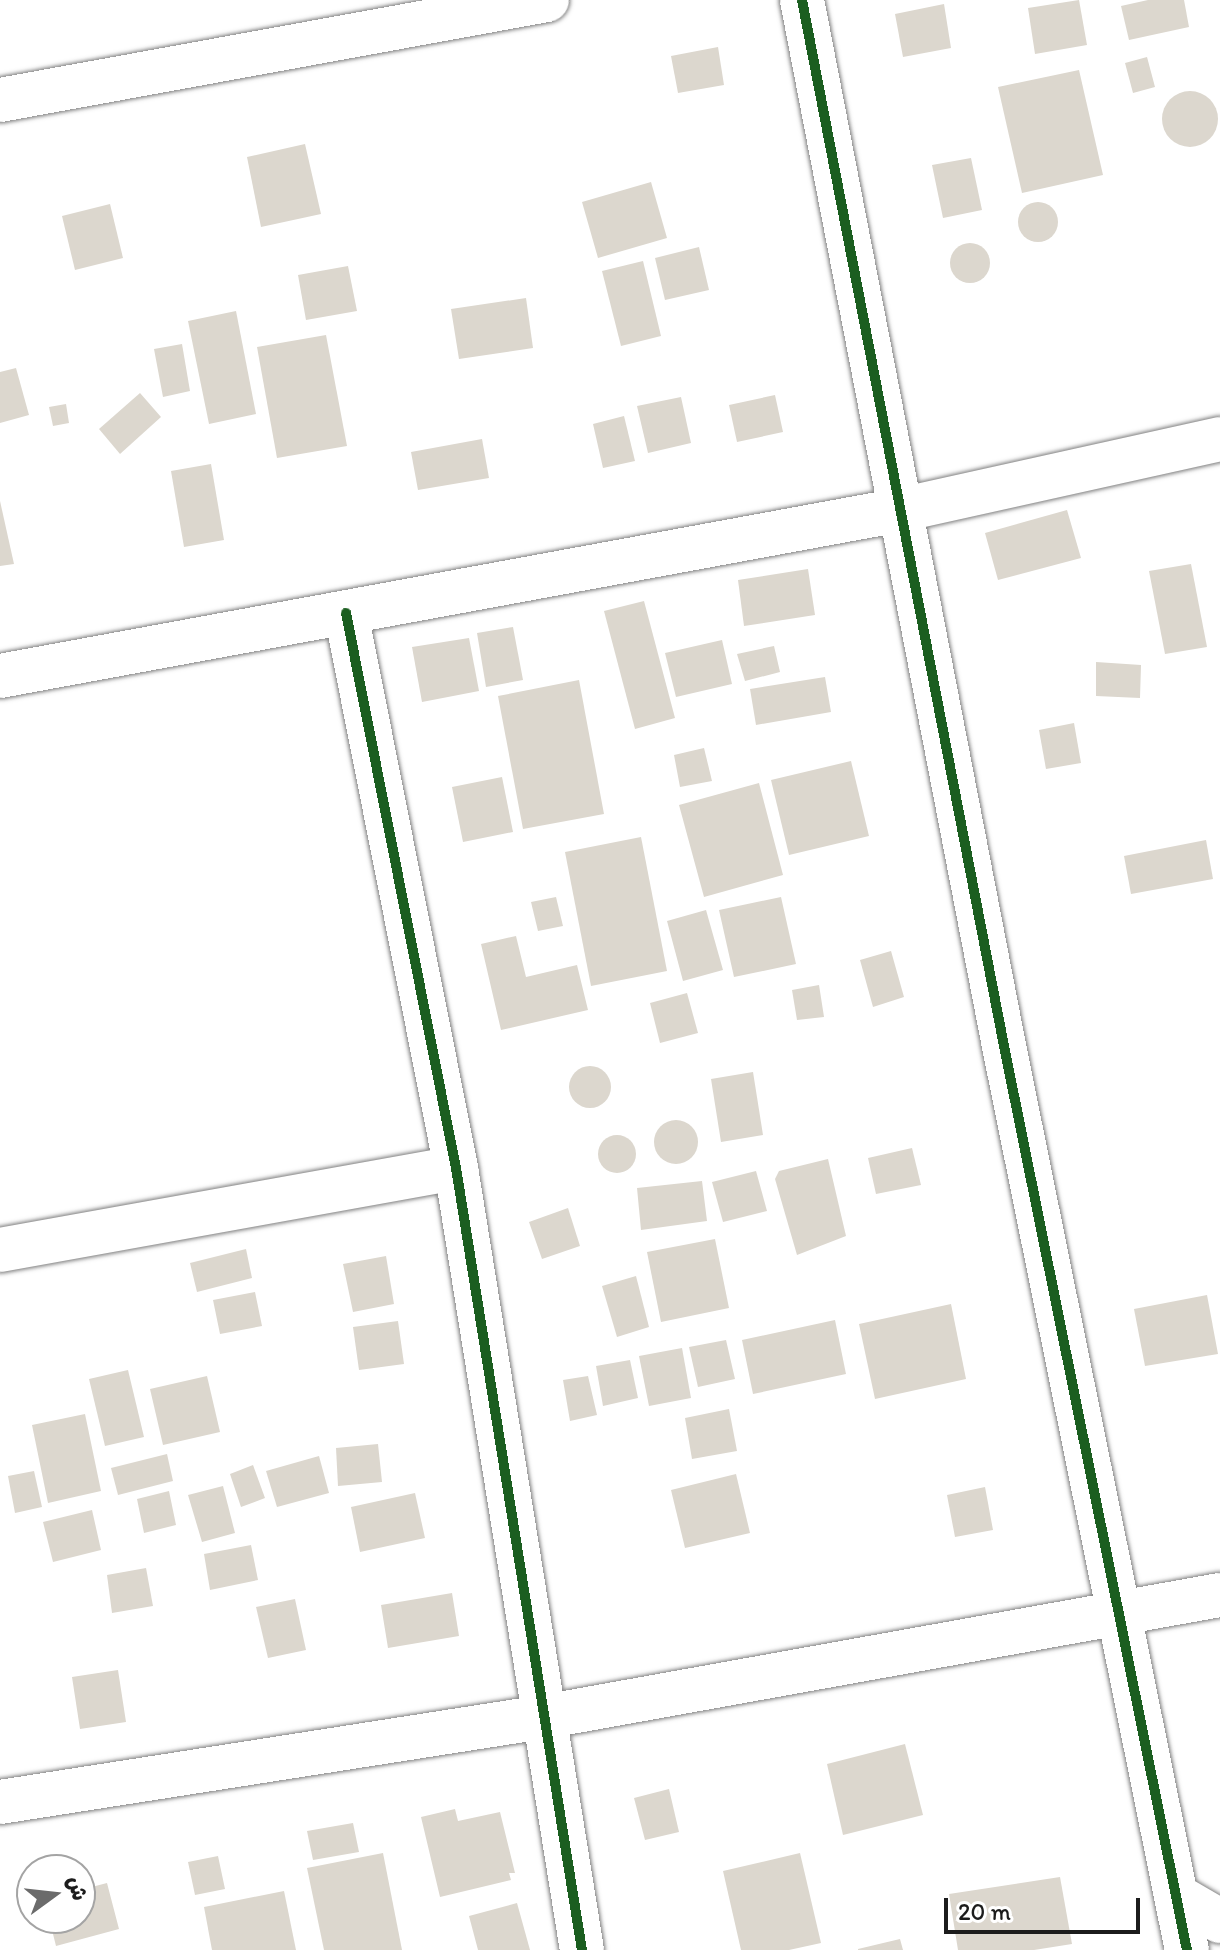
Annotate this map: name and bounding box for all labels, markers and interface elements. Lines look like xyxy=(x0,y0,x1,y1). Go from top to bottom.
north arrow xyxy=(16,1854,96,1934)
text: ش xyxy=(62,1873,94,1903)
scale bar xyxy=(948,1882,1144,1932)
text: 20 m xyxy=(958,1897,1011,1926)

